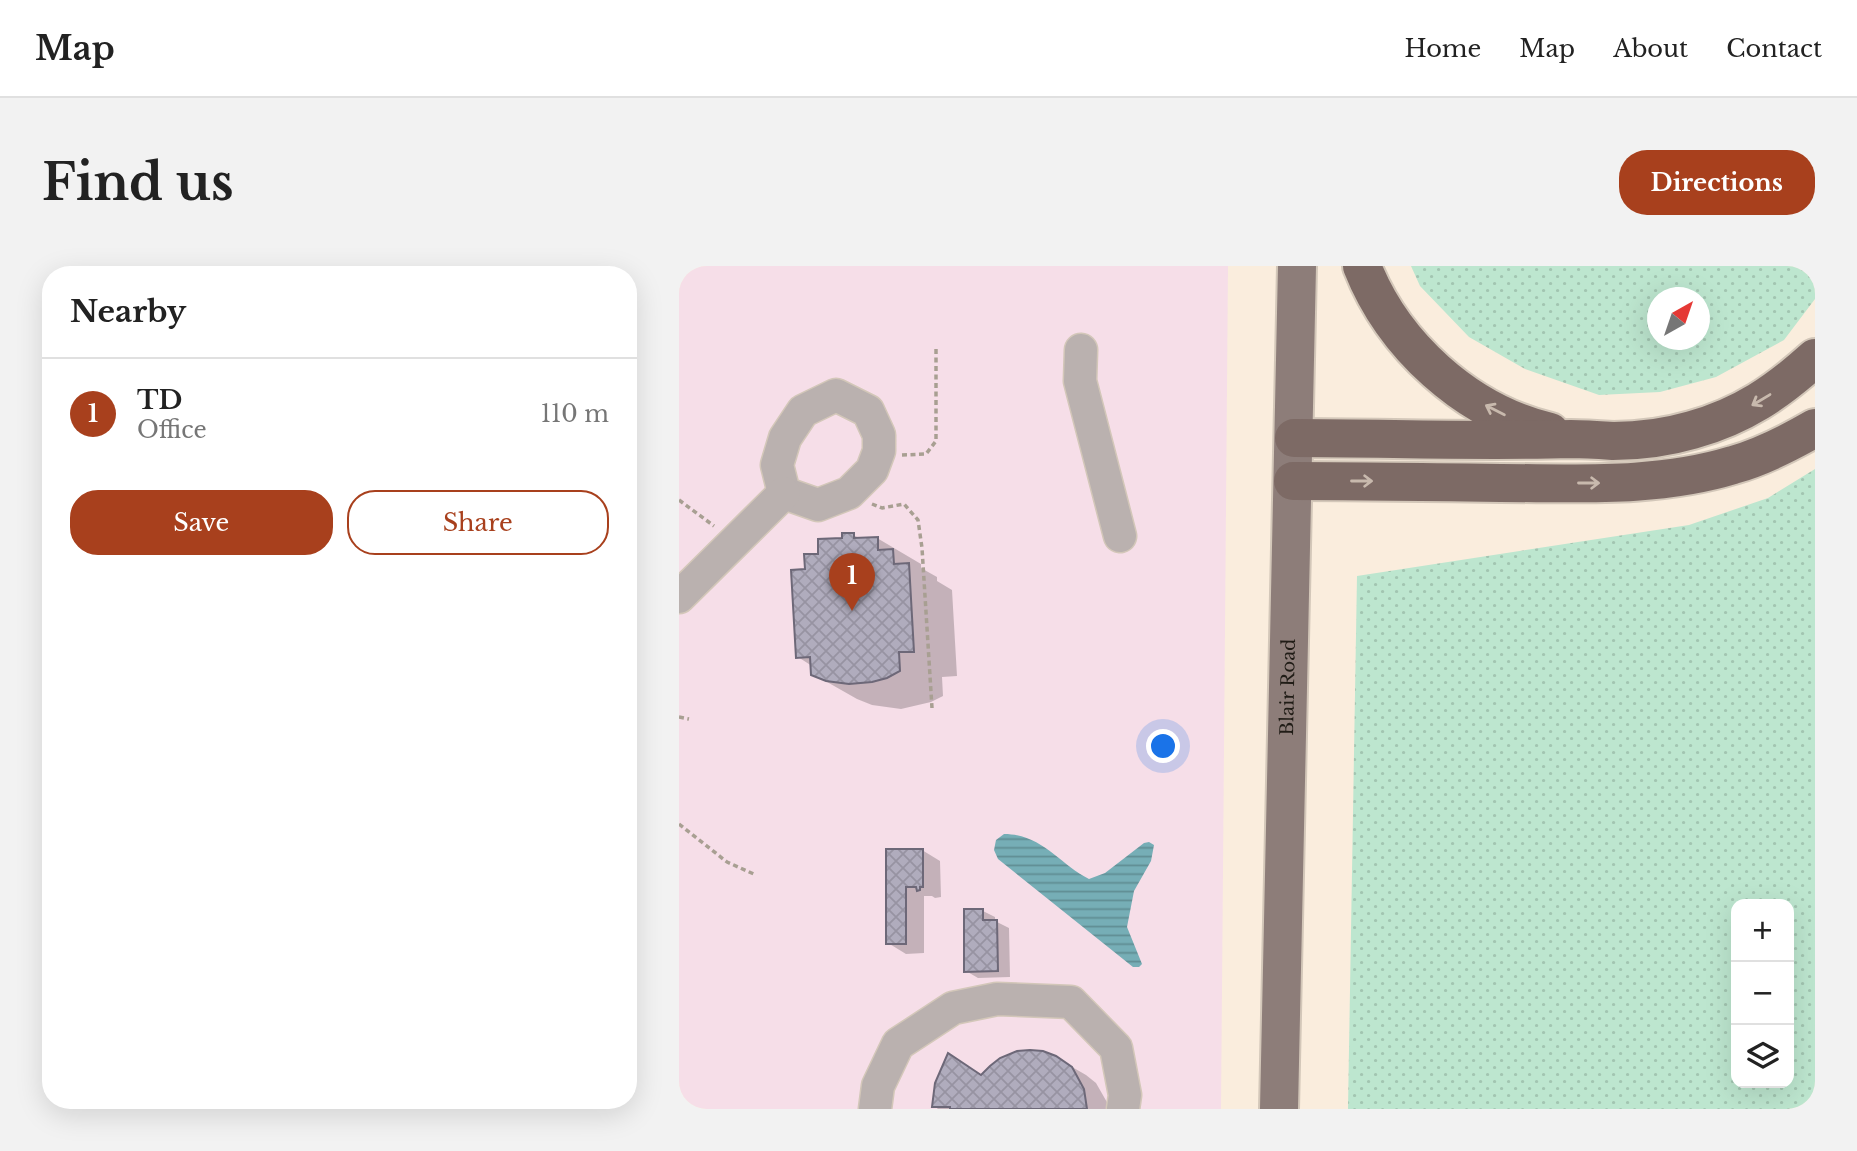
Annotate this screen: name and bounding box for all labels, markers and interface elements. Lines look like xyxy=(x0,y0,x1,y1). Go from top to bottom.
text: Map xyxy=(35,28,115,69)
text: Home xyxy=(1405,34,1481,63)
text: Map xyxy=(1519,34,1575,63)
text: About xyxy=(1613,34,1688,63)
text: Contact xyxy=(1726,34,1822,63)
button: Directions xyxy=(1619,150,1815,215)
text: Find us xyxy=(42,152,234,213)
north arrow xyxy=(1647,287,1710,350)
text: Nearby xyxy=(70,293,186,330)
text: TD xyxy=(137,384,182,416)
one-way arrow xyxy=(1752,393,1772,407)
text: 1 xyxy=(88,400,98,428)
text: 110 m xyxy=(541,400,609,428)
one-way arrow xyxy=(1485,403,1506,417)
text: Office xyxy=(137,416,207,444)
one-way arrow xyxy=(1350,474,1373,488)
one-way arrow xyxy=(1577,476,1600,490)
button: Save xyxy=(70,490,333,555)
button: Share xyxy=(347,490,609,555)
pin: 1 xyxy=(829,553,875,611)
street label: Blair Road xyxy=(1276,638,1300,736)
your location xyxy=(1146,729,1180,763)
map controls xyxy=(1731,899,1794,1088)
button: + xyxy=(1731,899,1794,962)
button: − xyxy=(1731,962,1794,1025)
button: layers xyxy=(1731,1025,1794,1088)

